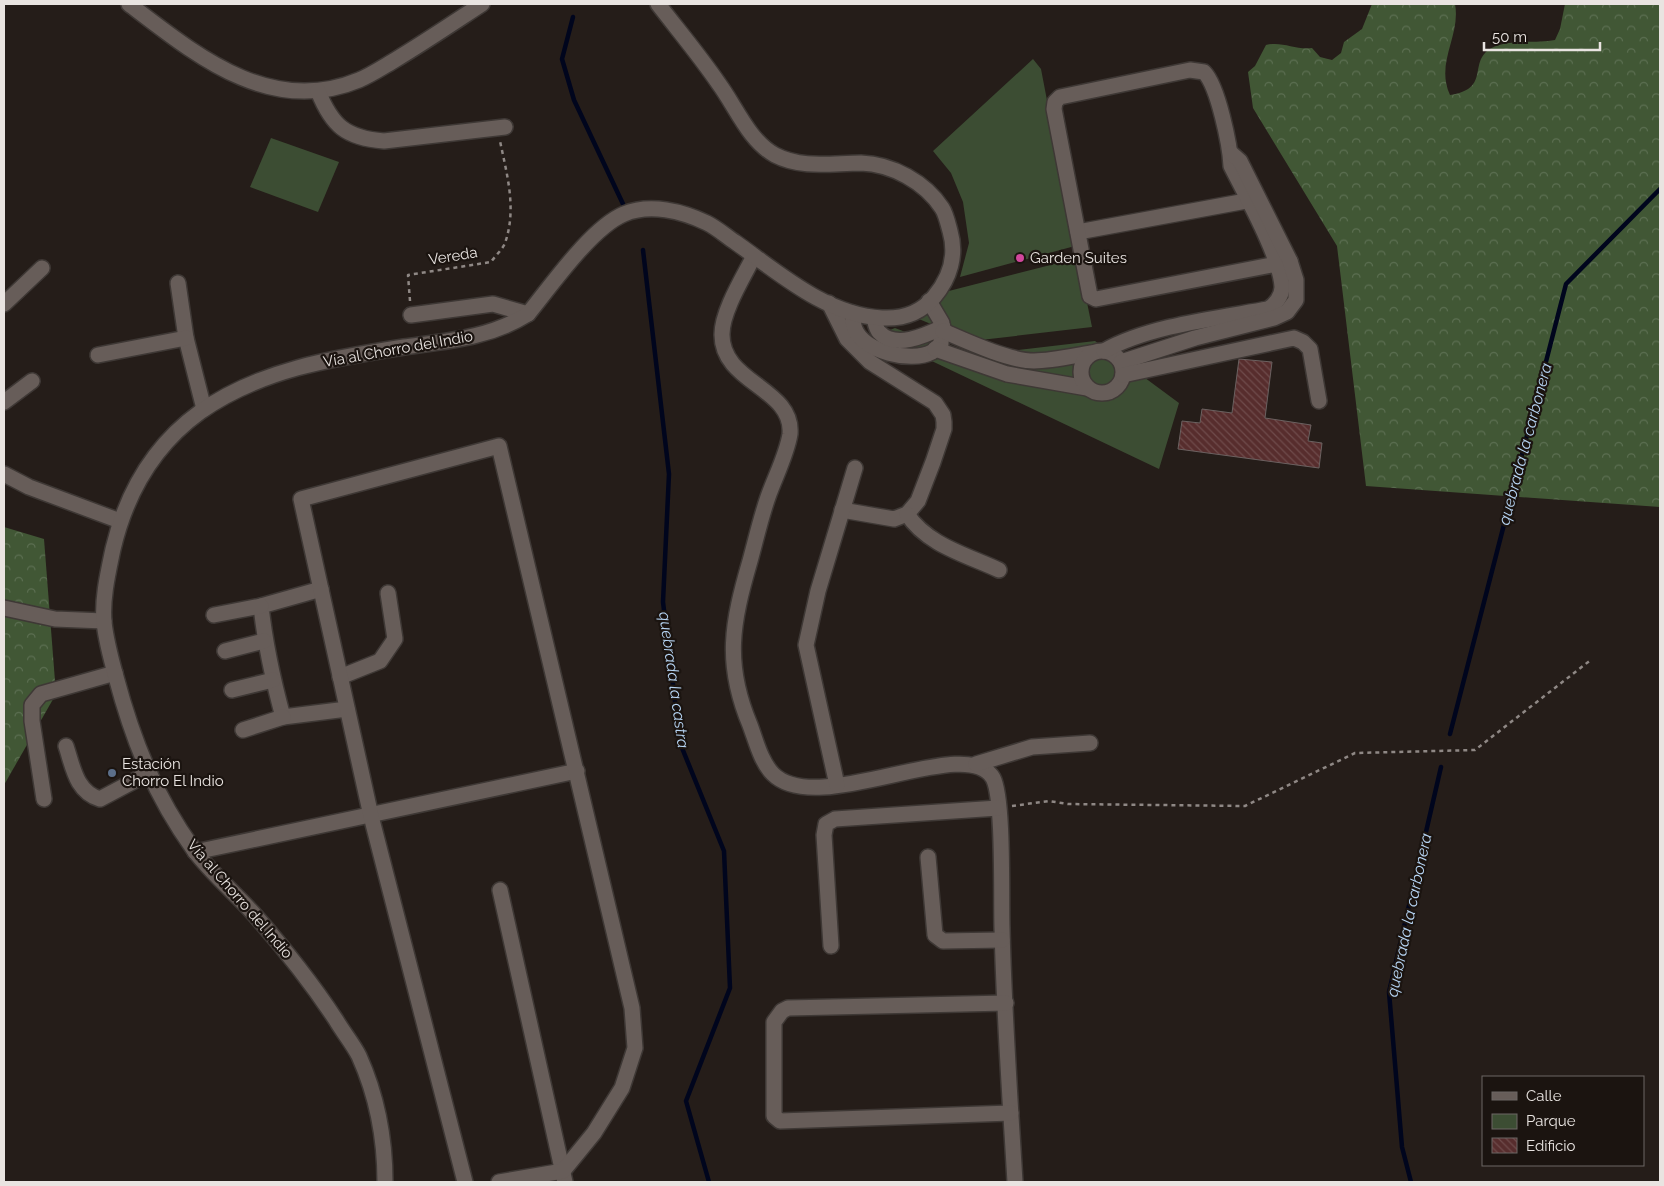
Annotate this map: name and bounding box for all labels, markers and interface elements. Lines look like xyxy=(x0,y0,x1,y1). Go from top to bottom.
scale bar xyxy=(1484,20,1600,52)
text: 50 m xyxy=(1492,28,1527,46)
street label: Vereda xyxy=(427,243,479,269)
place label: Garden Suites xyxy=(1030,249,1127,267)
marker: Garden Suites xyxy=(1014,252,1026,264)
street label: Vía al Chorro del Indio xyxy=(322,327,474,371)
water label: quebrada la carbonera xyxy=(1494,361,1556,527)
water label: quebrada la castra xyxy=(655,610,693,750)
place label: Estación Chorro El Indio xyxy=(122,755,224,790)
marker: Estación Chorro El Indio xyxy=(106,767,118,779)
water label: quebrada la carbonera xyxy=(1382,831,1436,999)
street label: Vía al Chorro del Indio xyxy=(183,836,297,962)
legend xyxy=(1482,1076,1644,1166)
text: Calle xyxy=(1526,1087,1562,1105)
text: Parque xyxy=(1526,1112,1576,1130)
text: Edificio xyxy=(1526,1137,1576,1155)

